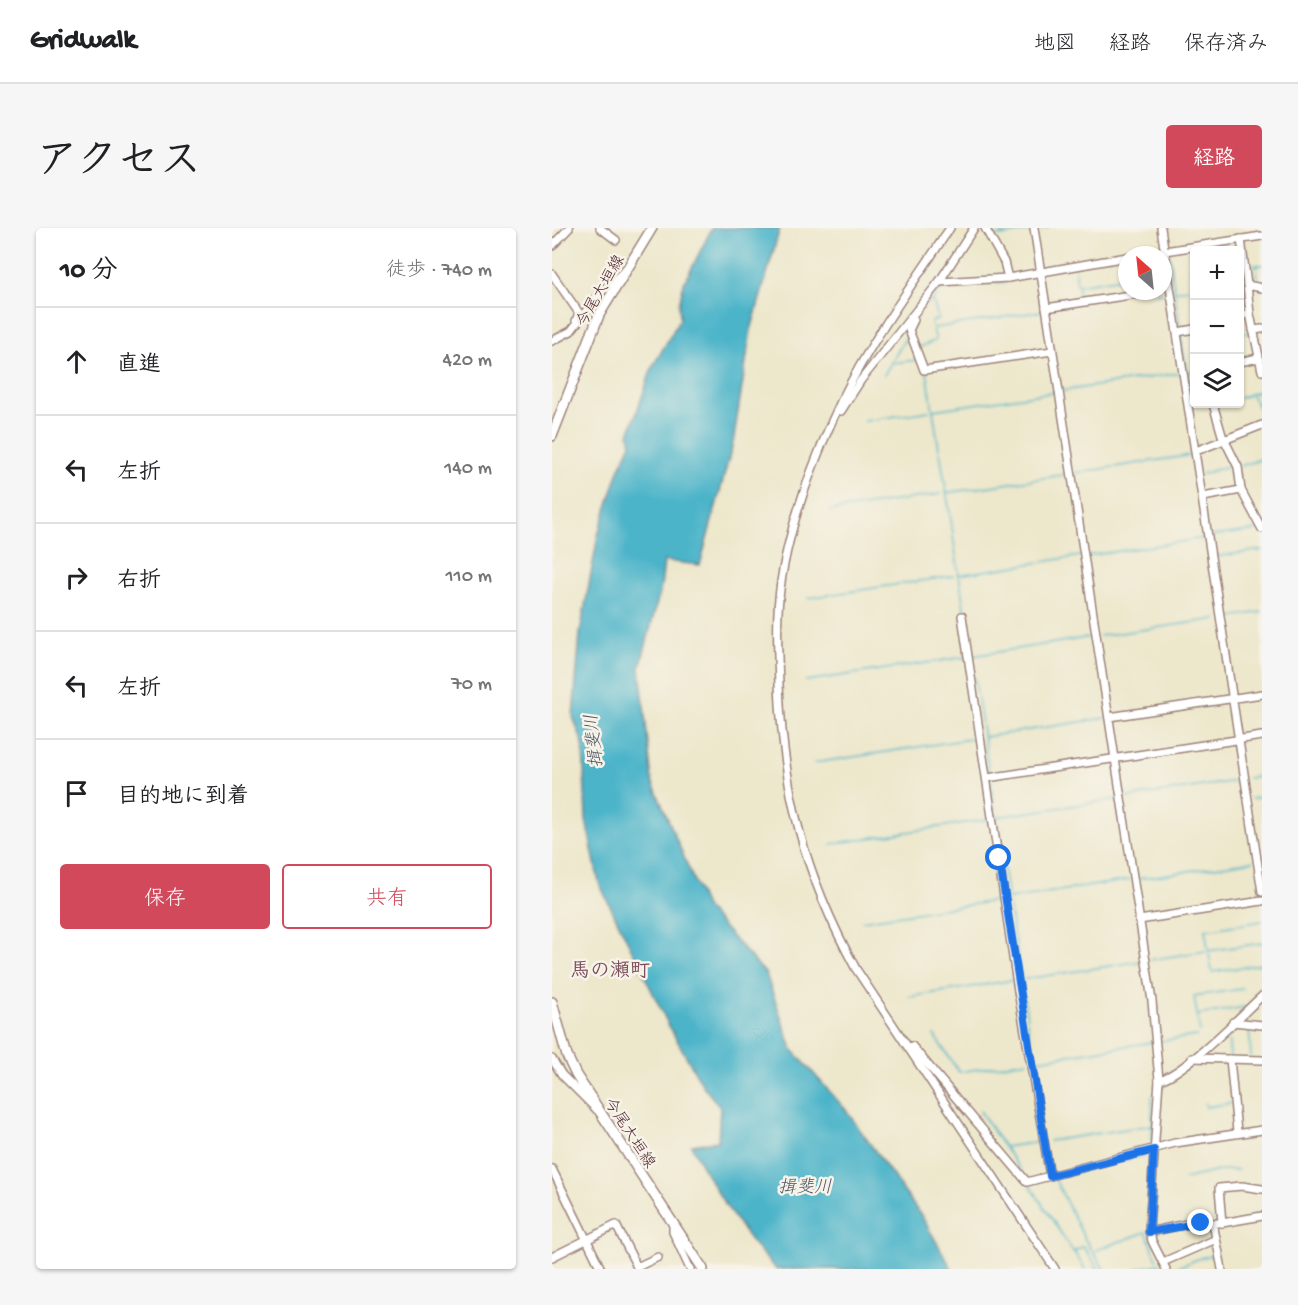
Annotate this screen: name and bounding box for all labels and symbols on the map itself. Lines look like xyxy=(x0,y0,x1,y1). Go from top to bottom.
north arrow xyxy=(1118,246,1172,300)
street label: 今尾大垣線 xyxy=(572,251,630,331)
water label: 揖斐川 xyxy=(581,713,609,769)
route start xyxy=(985,844,1011,870)
district label: 馬の瀬町 xyxy=(570,960,650,984)
street label: 今尾大垣線 xyxy=(598,1094,659,1173)
water label: 揖斐川 xyxy=(778,1177,832,1199)
route end xyxy=(1187,1209,1213,1235)

